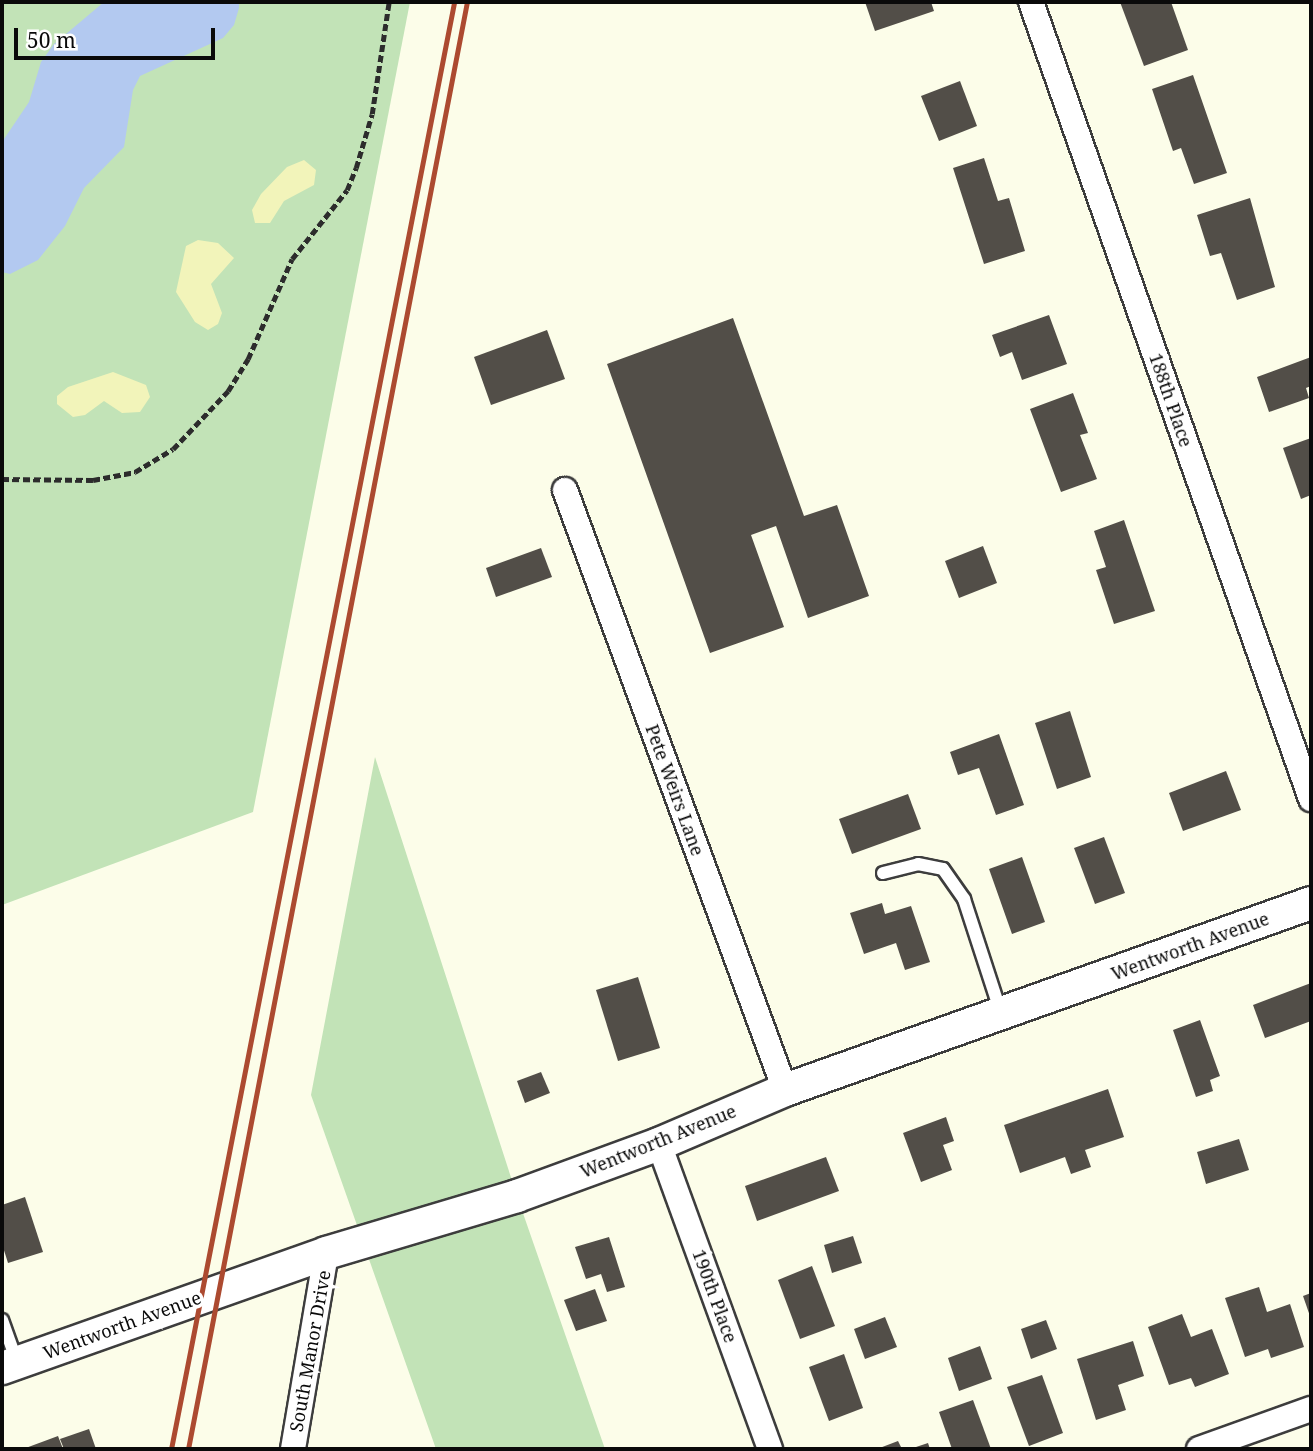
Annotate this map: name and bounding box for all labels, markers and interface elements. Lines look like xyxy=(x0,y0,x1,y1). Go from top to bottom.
scale bar xyxy=(18,14,219,58)
text: 50 m xyxy=(27,26,76,54)
street label: 188th Place xyxy=(1145,350,1197,450)
street label: Pete Weirs Lane xyxy=(641,721,709,859)
street label: Wentworth Avenue xyxy=(1108,907,1272,985)
street label: Wentworth Avenue xyxy=(577,1100,739,1182)
street label: 190th Place xyxy=(688,1246,742,1346)
street label: South Manor Drive xyxy=(285,1269,335,1433)
street label: Wentworth Avenue xyxy=(40,1286,204,1364)

